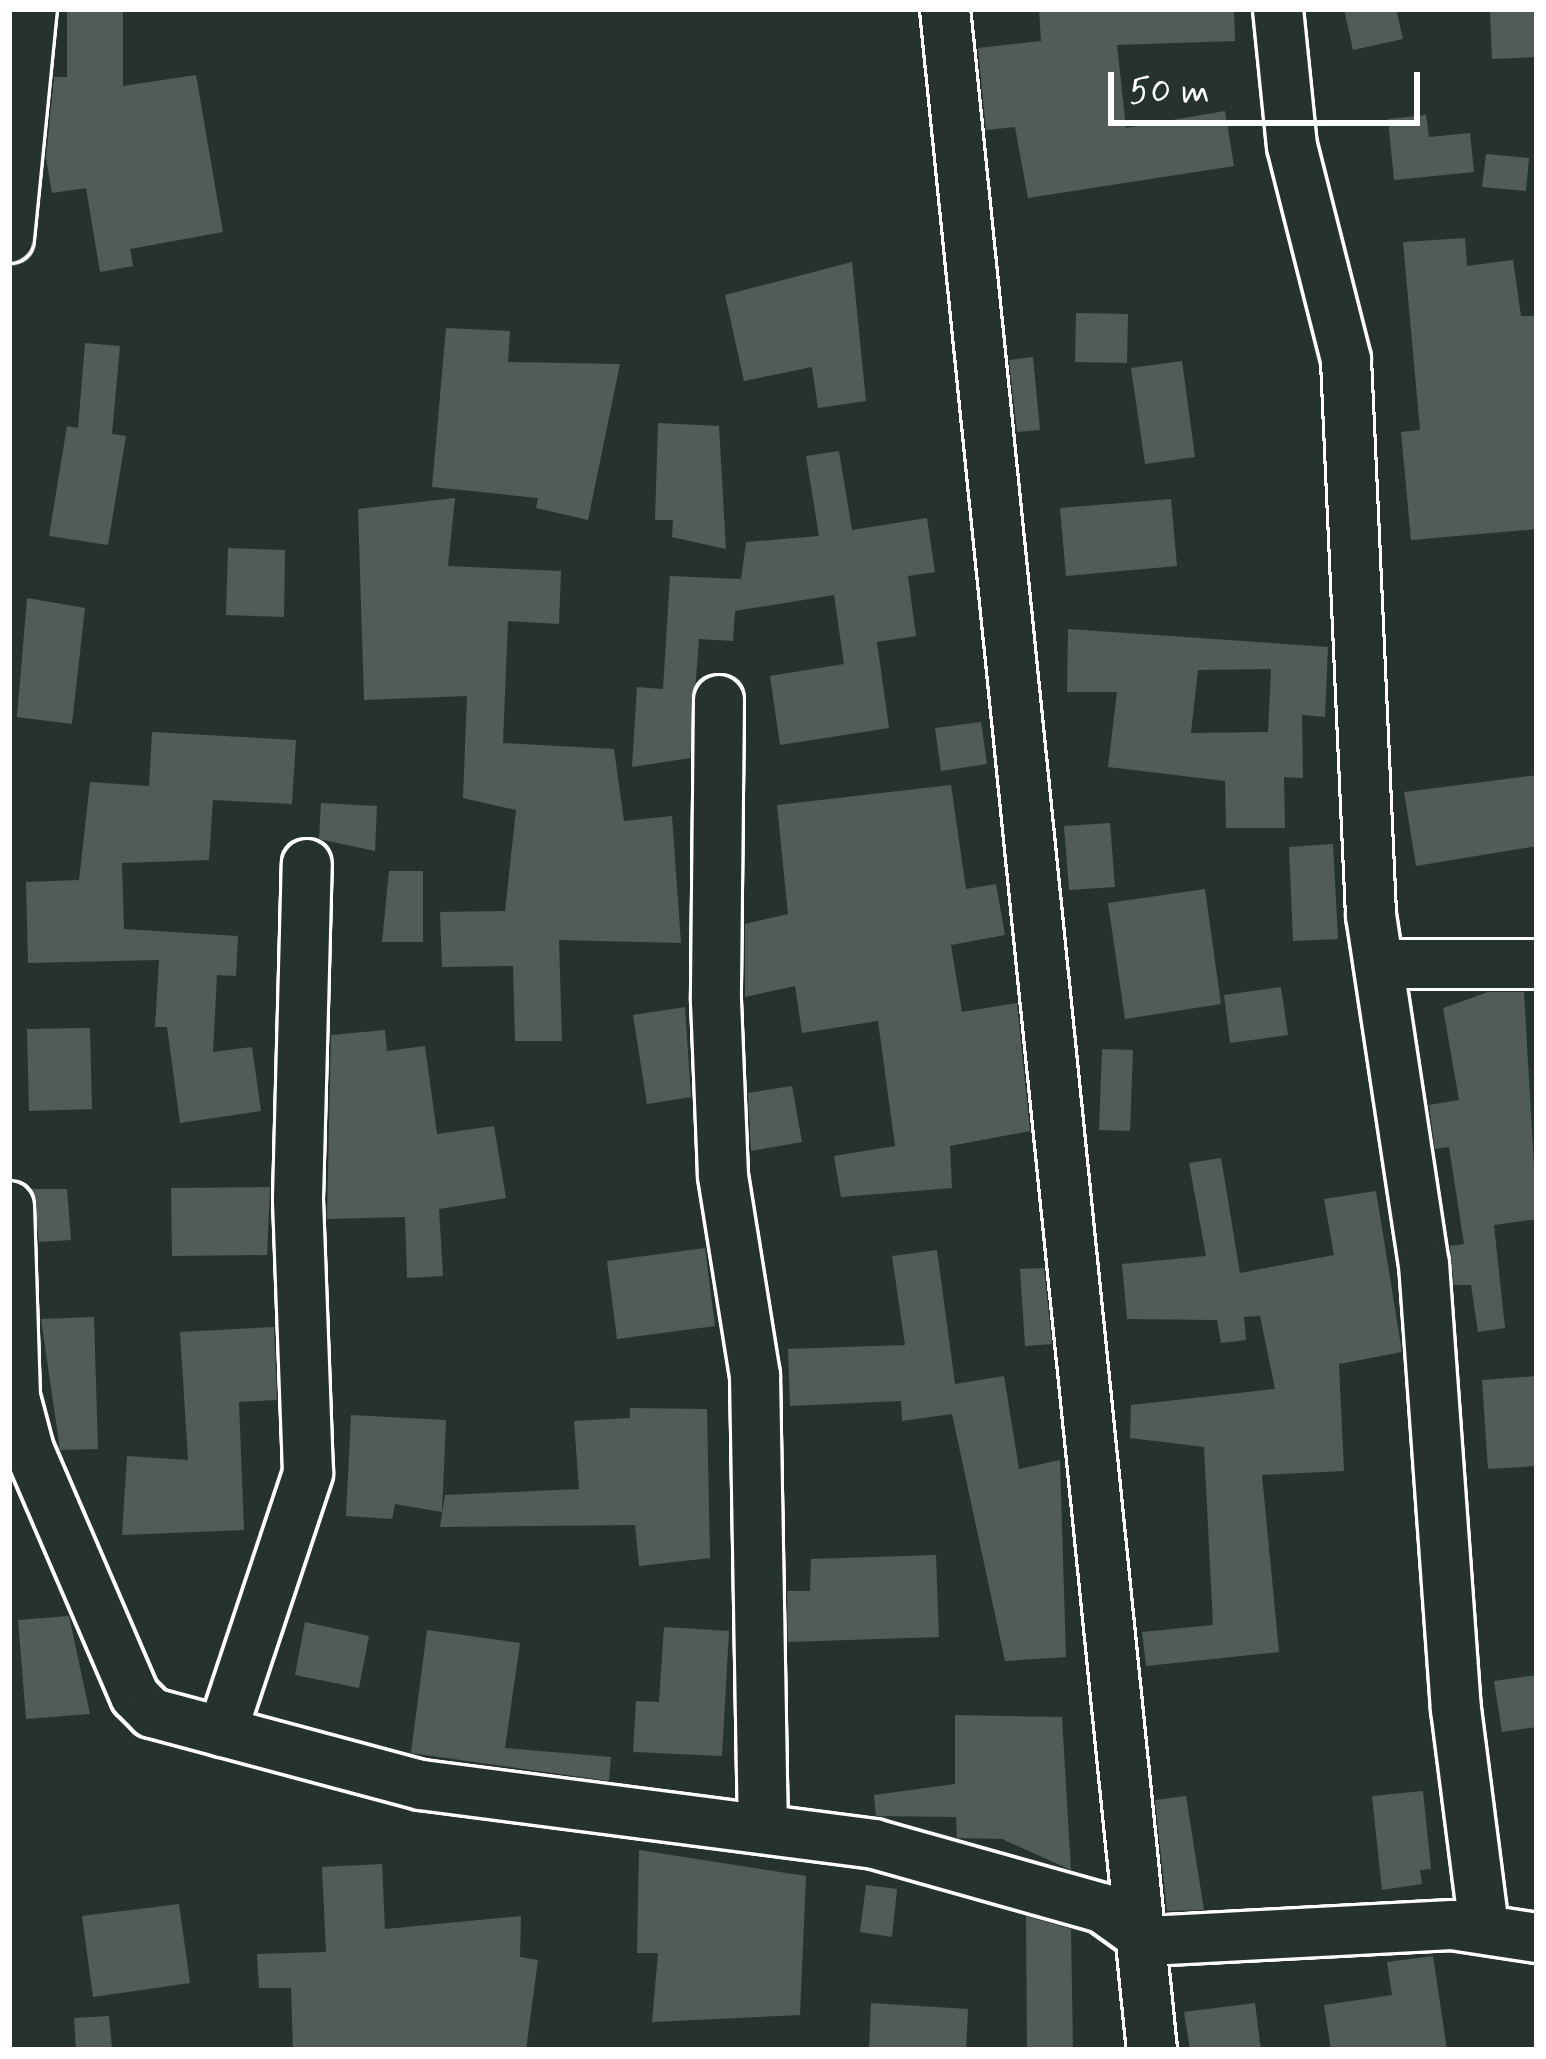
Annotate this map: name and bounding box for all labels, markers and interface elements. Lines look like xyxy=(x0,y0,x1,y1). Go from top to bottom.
scale bar xyxy=(1114,48,1426,122)
text: 50 m xyxy=(1129,69,1210,116)

